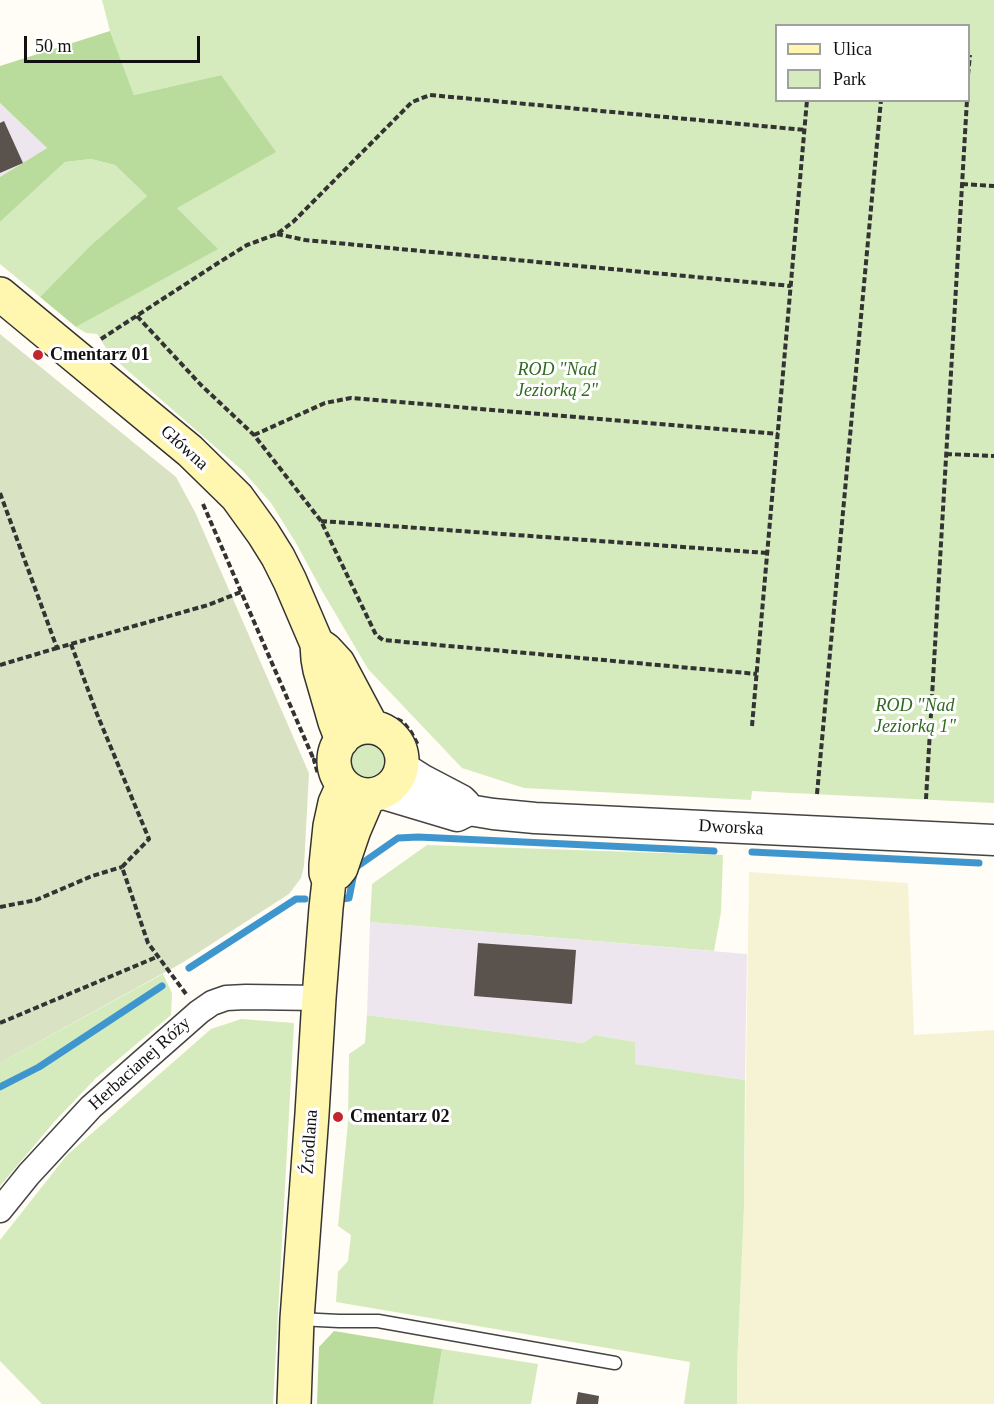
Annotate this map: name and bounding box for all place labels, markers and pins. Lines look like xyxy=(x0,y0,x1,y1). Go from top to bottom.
place label: Cmentarz 01 xyxy=(50,344,149,366)
marker: Cmentarz 01 xyxy=(31,348,45,362)
place label: Cmentarz 02 xyxy=(350,1106,449,1128)
marker: Cmentarz 02 xyxy=(331,1110,345,1124)

